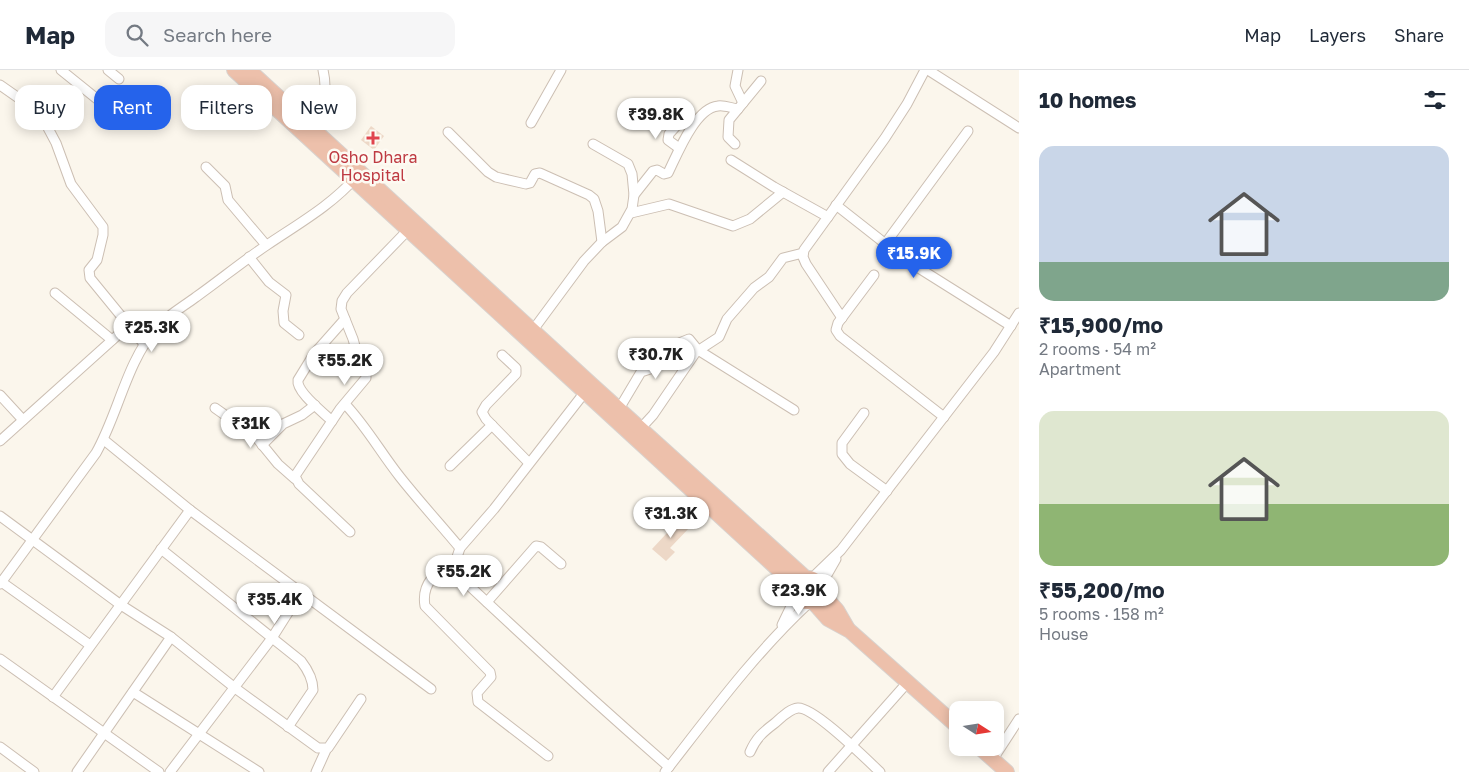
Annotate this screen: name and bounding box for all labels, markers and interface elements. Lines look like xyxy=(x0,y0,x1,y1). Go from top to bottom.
search box xyxy=(105,12,455,57)
text: Map xyxy=(25,20,75,49)
icon: search xyxy=(123,21,151,49)
text: Search here xyxy=(163,23,272,46)
text: Map xyxy=(1244,24,1281,46)
text: Layers xyxy=(1309,24,1366,46)
text: Share xyxy=(1394,24,1444,46)
chip: Buy xyxy=(15,85,84,130)
chip: Rent xyxy=(94,85,171,130)
chip: Filters xyxy=(181,85,272,130)
chip: New xyxy=(282,85,356,130)
icon: filters xyxy=(1421,86,1449,114)
text: 10 homes xyxy=(1039,87,1137,113)
pin: ₹39.8K xyxy=(615,98,697,140)
text: ₹39.8K xyxy=(628,104,684,124)
marker: Osho Dhara Hospital xyxy=(366,131,380,145)
place label: Osho Dhara Hospital xyxy=(329,147,417,185)
icon: home xyxy=(1199,179,1289,269)
pin: ₹15.9K xyxy=(873,236,955,279)
text: ₹15.9K xyxy=(887,243,941,263)
pin: ₹25.3K xyxy=(111,310,193,353)
text: ₹15,900/mo xyxy=(1039,312,1163,338)
text: ₹25.3K xyxy=(124,317,180,337)
pin: ₹30.7K xyxy=(615,338,697,380)
text: 2 rooms · 54 m² xyxy=(1039,339,1156,359)
pin: ₹55.2K xyxy=(304,344,386,386)
text: ₹30.7K xyxy=(629,344,683,364)
text: ₹55.2K xyxy=(317,350,373,370)
text: Apartment xyxy=(1039,359,1121,379)
pin: ₹31K xyxy=(221,406,281,449)
text: ₹31K xyxy=(232,413,270,433)
icon: home xyxy=(1199,444,1289,534)
pin: ₹31.3K xyxy=(630,496,712,539)
text: ₹31.3K xyxy=(644,503,698,523)
pin: ₹55.2K xyxy=(423,554,505,597)
text: ₹55.2K xyxy=(436,561,492,581)
pin: ₹23.9K xyxy=(758,574,840,616)
text: ₹55,200/mo xyxy=(1039,577,1165,603)
text: ₹23.9K xyxy=(771,580,827,600)
pin: ₹35.4K xyxy=(234,582,316,625)
text: ₹35.4K xyxy=(247,589,303,609)
text: 5 rooms · 158 m² xyxy=(1039,604,1164,624)
text: House xyxy=(1039,624,1088,644)
north arrow xyxy=(949,701,1004,756)
map controls xyxy=(949,701,1004,756)

